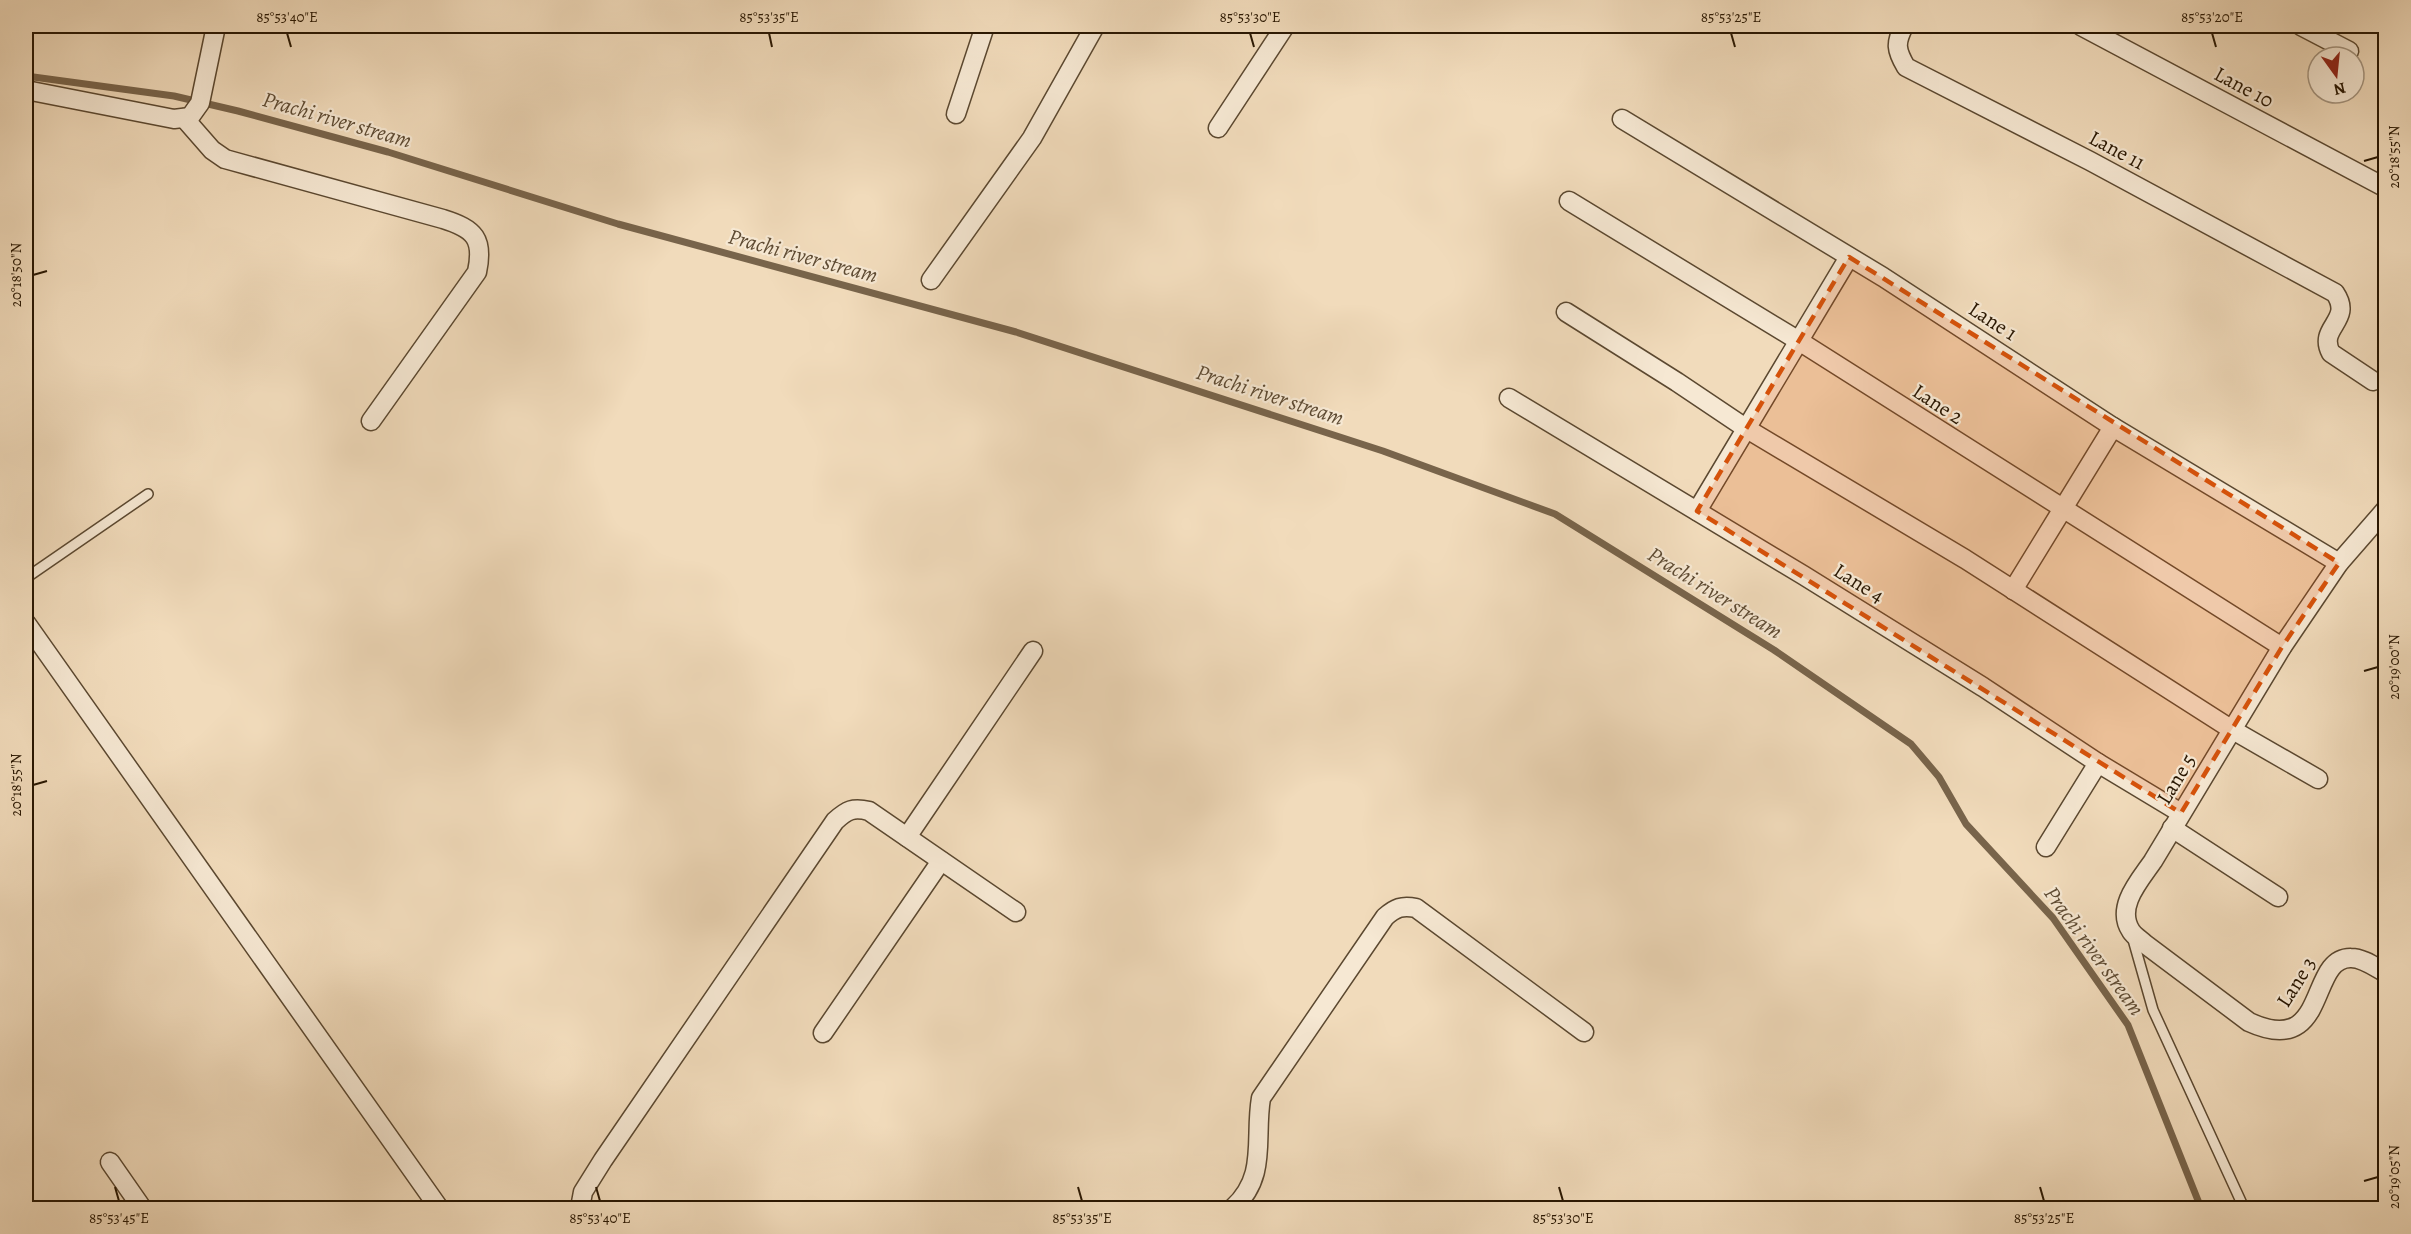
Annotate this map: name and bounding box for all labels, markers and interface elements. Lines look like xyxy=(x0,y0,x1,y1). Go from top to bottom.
text: 85°53'40"E xyxy=(256,7,318,27)
text: 85°53'35"E xyxy=(739,7,799,27)
text: 85°53'30"E xyxy=(1219,7,1281,27)
text: 85°53'25"E xyxy=(1701,7,1761,27)
text: 85°53'20"E xyxy=(2181,7,2243,27)
north arrow xyxy=(2306,45,2366,105)
street label: Lane 10 xyxy=(2209,60,2279,114)
text: N xyxy=(2331,76,2348,101)
water label: Prachi river stream xyxy=(259,84,415,156)
street label: Lane 11 xyxy=(2084,124,2150,176)
text: 20°18'55"N xyxy=(2384,125,2404,188)
water label: Prachi river stream xyxy=(725,222,881,290)
text: 20°18'50"N xyxy=(6,243,26,307)
street label: Lane 1 xyxy=(1963,295,2023,347)
water label: Prachi river stream xyxy=(1192,357,1348,433)
street label: Lane 2 xyxy=(1907,377,1969,431)
water label: Prachi river stream xyxy=(1642,540,1788,646)
street label: Lane 4 xyxy=(1828,557,1890,609)
text: 20°19'00"N xyxy=(2384,634,2404,700)
street label: Lane 5 xyxy=(2150,748,2202,810)
text: 20°18'55"N xyxy=(6,753,26,816)
water label: Prachi river stream xyxy=(2037,880,2151,1022)
street label: Lane 3 xyxy=(2270,952,2322,1012)
text: 20°19'05"N xyxy=(2384,1145,2404,1209)
text: 85°53'45"E xyxy=(89,1208,149,1228)
text: 85°53'40"E xyxy=(569,1208,631,1228)
text: 85°53'35"E xyxy=(1052,1208,1112,1228)
text: 85°53'30"E xyxy=(1532,1208,1594,1228)
text: 85°53'25"E xyxy=(2014,1208,2074,1228)

